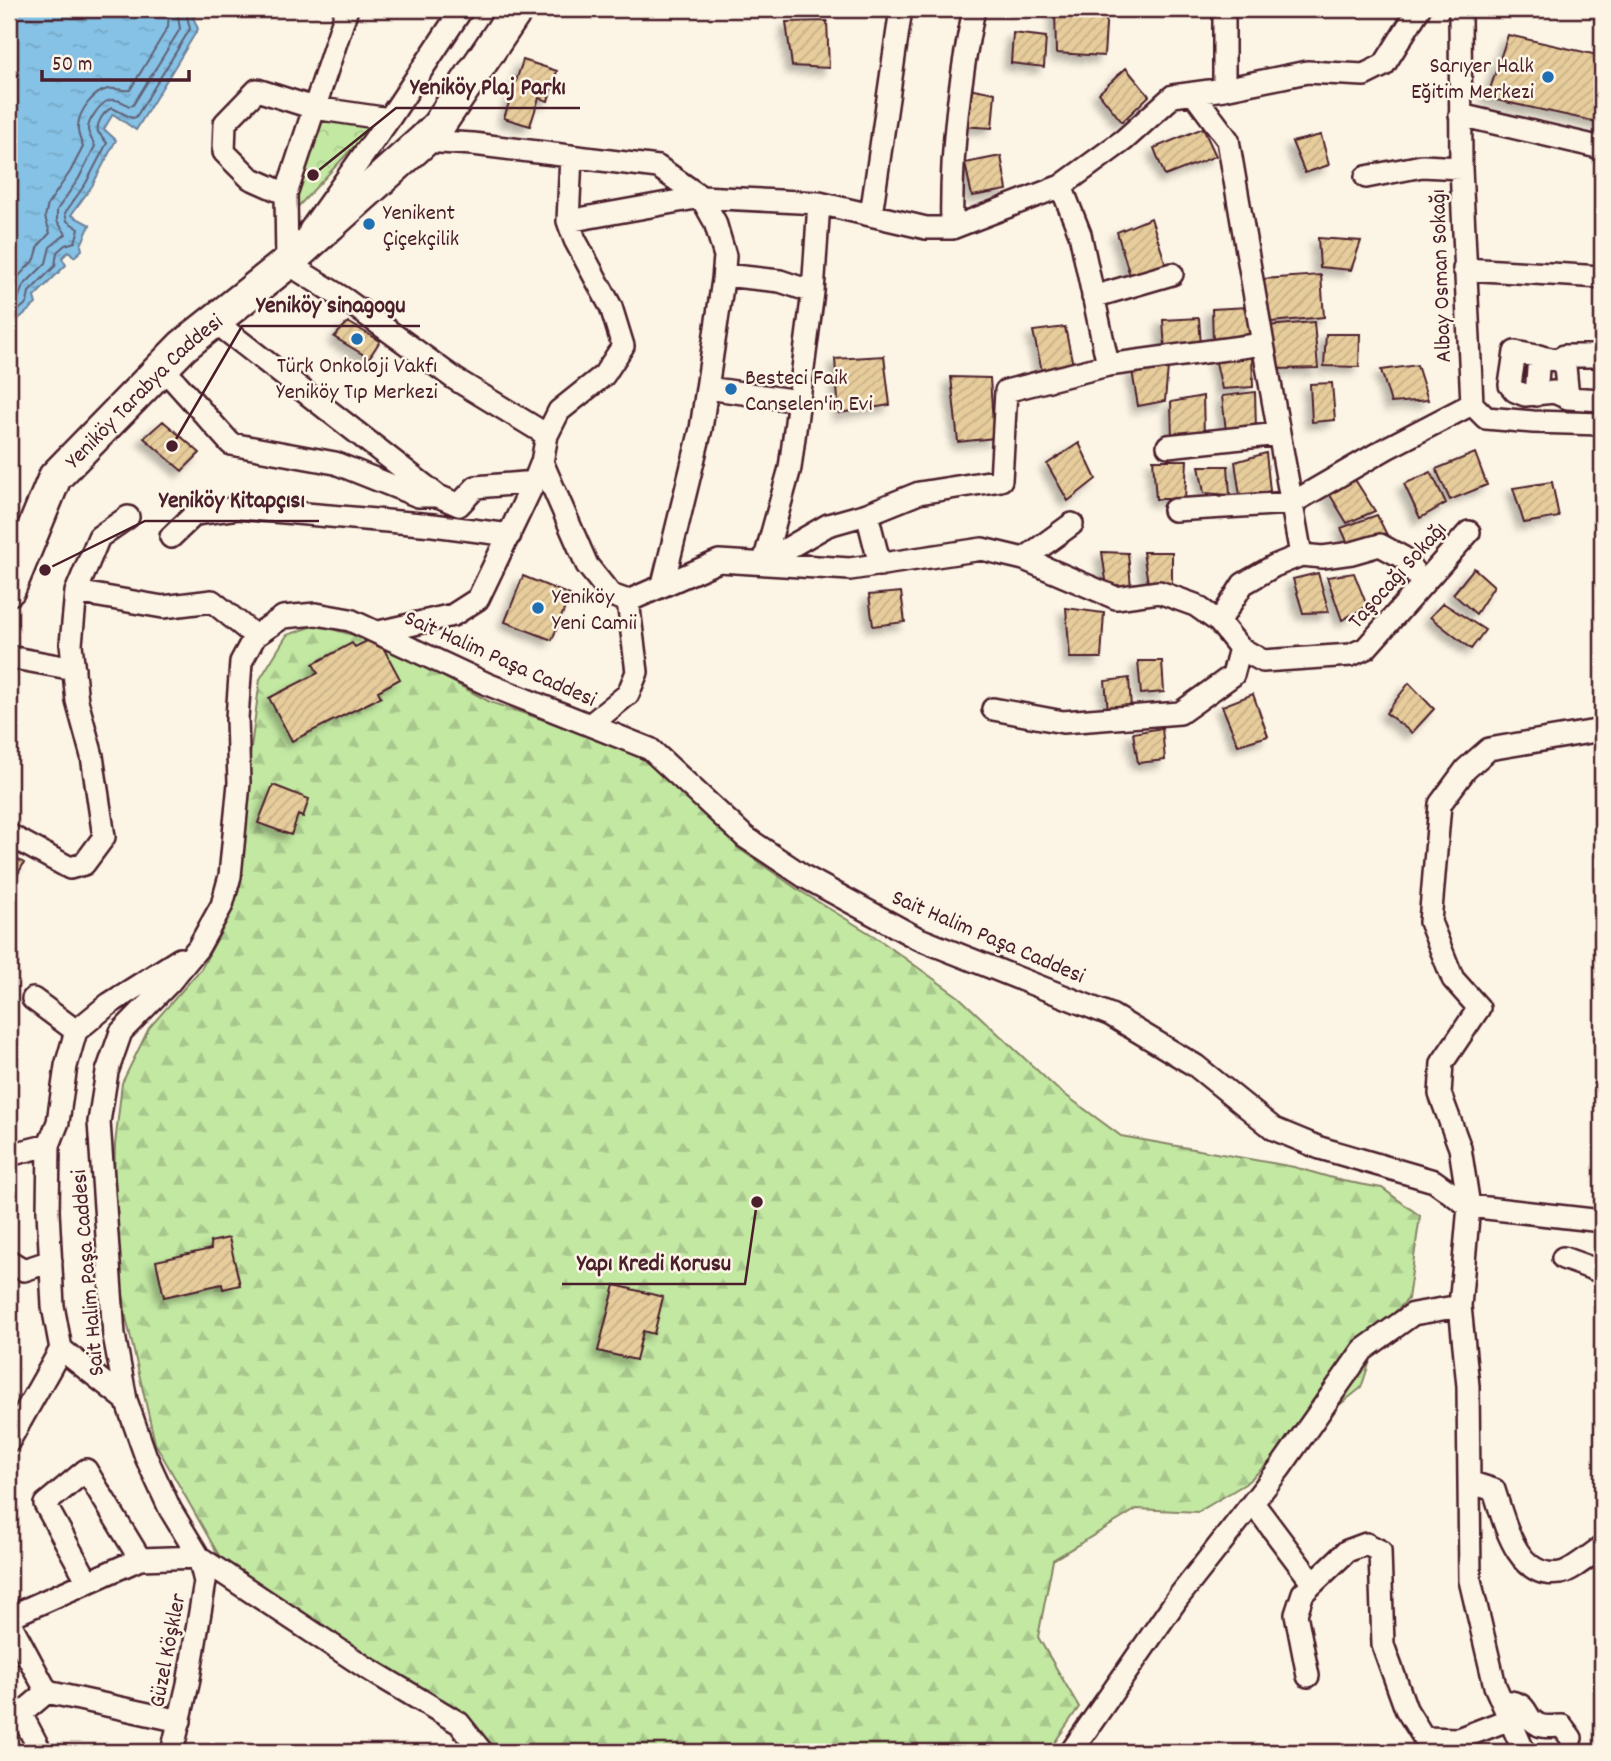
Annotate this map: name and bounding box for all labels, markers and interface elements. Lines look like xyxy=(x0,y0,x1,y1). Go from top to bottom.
scale bar xyxy=(42,38,189,82)
text: 50 m xyxy=(52,51,92,81)
place label: Sarıyer Halk Eğitim Merkezi xyxy=(1411,51,1534,110)
callout: Yeniköy Plaj Parkı xyxy=(396,63,580,108)
marker: Sarıyer Halk Eğitim Merkezi xyxy=(1540,69,1556,85)
text: Yeniköy Plaj Parkı xyxy=(409,72,566,106)
street label: Albay Osman Sokağı xyxy=(1423,189,1462,363)
place label: Yenikent Çiçekçilik xyxy=(383,198,459,257)
marker: Yenikent Çiçekçilik xyxy=(361,216,377,232)
callout: Yeniköy sinagogu xyxy=(242,281,420,326)
text: Yeniköy sinagogu xyxy=(255,290,406,324)
street label: Yeniköy Tarabya Caddesi xyxy=(59,307,231,478)
marker: Türk Onkoloji Vakfı Yeniköy Tıp Merkezi xyxy=(349,331,365,347)
place label: Türk Onkoloji Vakfı Yeniköy Tıp Merkezi xyxy=(276,351,438,410)
place label: Besteci Faik Canselen'in Evi xyxy=(745,363,873,422)
marker: Besteci Faik Canselen'in Evi xyxy=(723,381,739,397)
callout: Yeniköy Kitapçısı xyxy=(145,476,319,521)
text: Yeniköy Kitapçısı xyxy=(158,485,305,519)
street label: Taşocağı Sokağı xyxy=(1341,515,1456,637)
place label: Yeniköy Yeni Camii xyxy=(552,582,637,641)
marker: Yeniköy Yeni Camii xyxy=(530,600,546,616)
street label: Sait Halim Paşa Caddesi xyxy=(398,603,601,717)
street label: Sait Halim Paşa Caddesi xyxy=(886,883,1089,994)
street label: Sait Halim Paşa Caddesi xyxy=(64,1168,115,1377)
callout: Yapı Kredi Korusu xyxy=(562,1239,745,1284)
text: Yapı Kredi Korusu xyxy=(576,1248,731,1282)
street label: Güzel Köşkler xyxy=(142,1590,197,1710)

